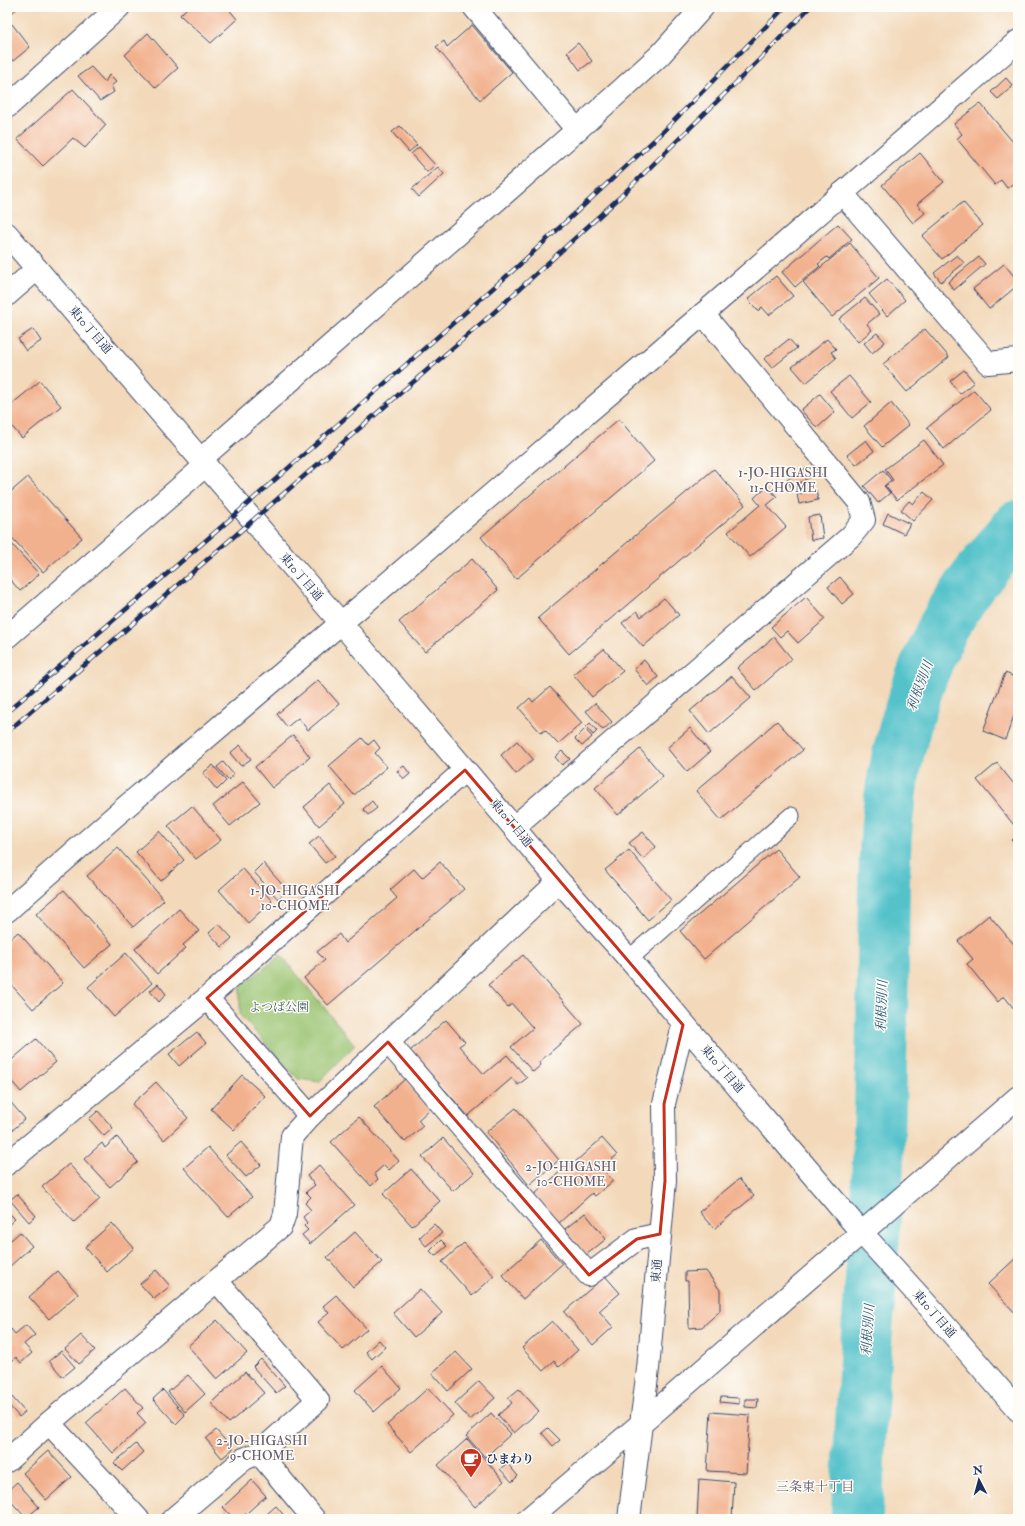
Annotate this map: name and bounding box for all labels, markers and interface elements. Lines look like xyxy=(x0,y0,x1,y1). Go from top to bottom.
street label: 東10丁目通 xyxy=(65,303,115,357)
district label: 1-JO-HIGASHI 11-CHOME xyxy=(738,465,828,496)
street label: 東10丁目通 xyxy=(276,550,326,604)
water label: 利根別川 xyxy=(904,657,937,713)
street label: 東10丁目通 xyxy=(486,796,536,850)
district label: 1-JO-HIGASHI 10-CHOME xyxy=(250,883,340,914)
water label: 利根別川 xyxy=(873,978,891,1032)
park label: よつば公園 xyxy=(249,1000,309,1015)
street label: 東10丁目通 xyxy=(697,1042,747,1096)
district label: 2-JO-HIGASHI 10-CHOME xyxy=(525,1159,617,1190)
street label: 東通 xyxy=(648,1258,666,1284)
street label: 東10丁目通 xyxy=(909,1287,959,1341)
water label: 利根別川 xyxy=(858,1302,878,1357)
district label: 2-JO-HIGASHI 9-CHOME xyxy=(216,1433,308,1464)
cafe icon: ひまわり xyxy=(458,1446,484,1479)
place label: ひまわり xyxy=(486,1452,534,1467)
north arrow xyxy=(959,1460,999,1500)
text: N xyxy=(971,1463,985,1478)
district label: 三条東十丁目 xyxy=(776,1479,854,1495)

